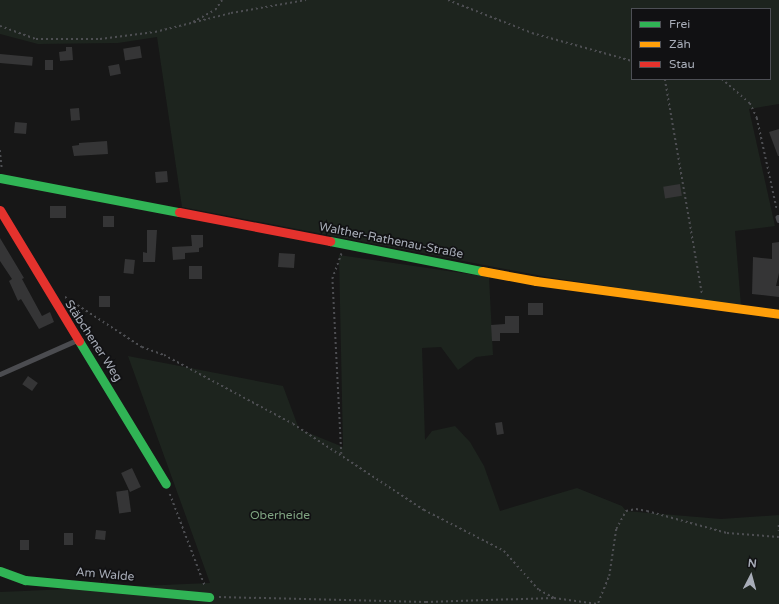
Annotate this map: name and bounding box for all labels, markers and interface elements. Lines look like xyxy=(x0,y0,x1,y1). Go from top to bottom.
legend xyxy=(631,8,771,80)
text: Frei xyxy=(669,17,690,31)
text: Zäh xyxy=(669,37,691,51)
text: Stau xyxy=(669,57,695,71)
street label: Walther-Rathenau-Straße xyxy=(318,220,464,262)
street label: Stäbchener Weg xyxy=(61,298,125,384)
park label: Oberheide xyxy=(250,509,310,523)
north arrow xyxy=(731,556,771,596)
text: N xyxy=(747,557,757,570)
street label: Am Walde xyxy=(75,565,135,585)

